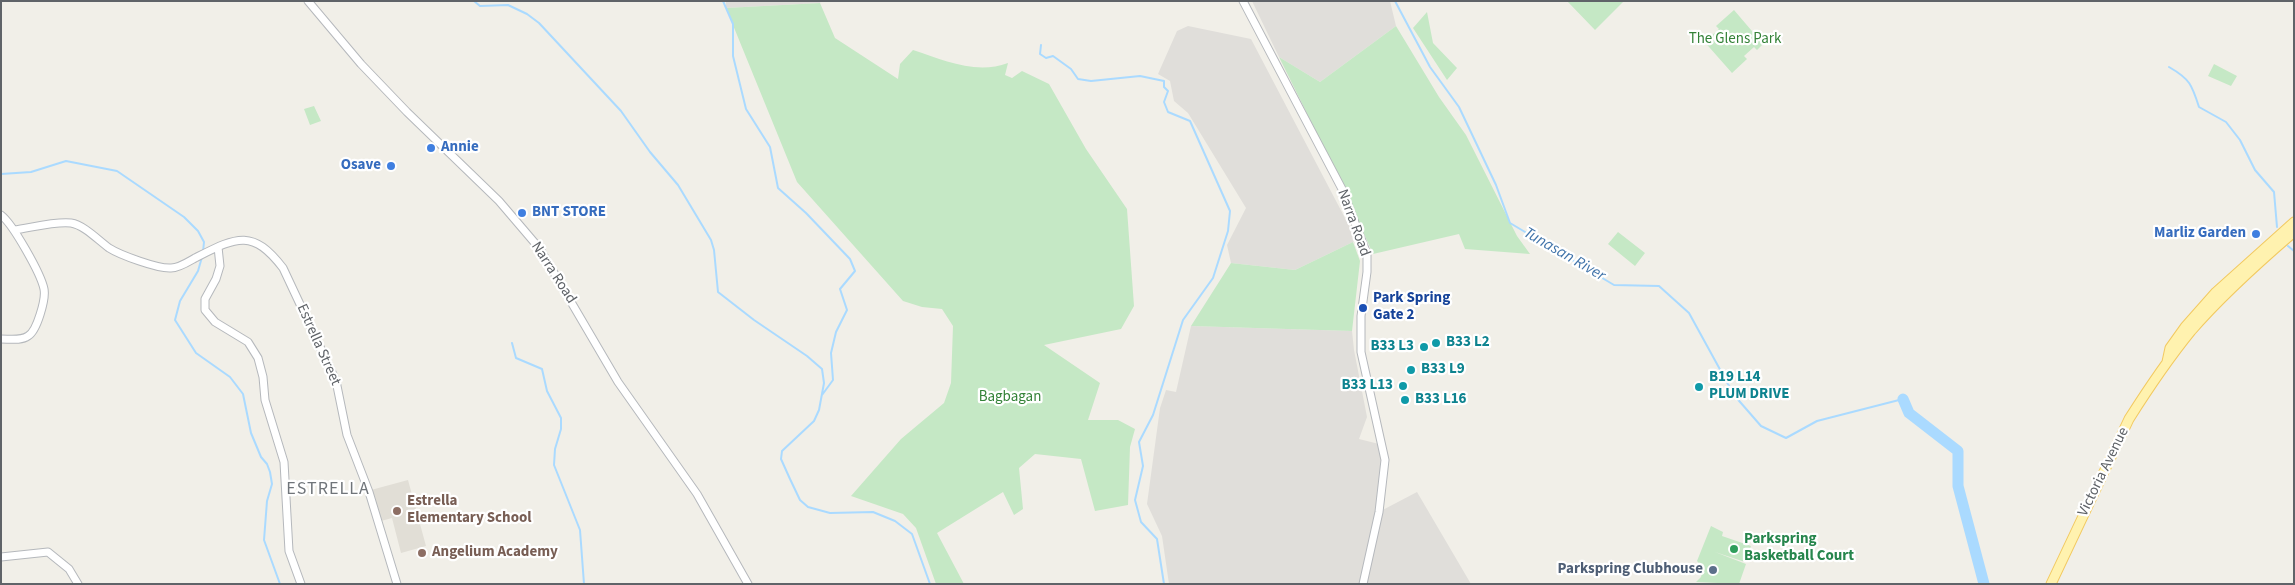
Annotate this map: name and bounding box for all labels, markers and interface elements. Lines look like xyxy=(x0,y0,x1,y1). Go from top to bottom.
park label: The Glens Park xyxy=(1689,31,1781,49)
place label: Annie xyxy=(441,139,479,157)
marker: Annie xyxy=(425,142,437,154)
place label: Osave xyxy=(341,157,381,175)
marker: Osave xyxy=(385,160,397,172)
street label: Narra Road xyxy=(1333,187,1373,259)
place label: BNT STORE xyxy=(532,204,606,222)
marker: BNT STORE xyxy=(516,207,528,219)
water label: Tunasan River xyxy=(1520,224,1608,286)
place label: Marliz Garden xyxy=(2154,225,2246,243)
marker: Marliz Garden xyxy=(2250,228,2262,240)
street label: Narra Road xyxy=(526,239,580,307)
place label: Park Spring Gate 2 xyxy=(1373,290,1450,325)
street label: Estrella Street xyxy=(292,301,344,389)
marker: Park Spring Gate 2 xyxy=(1357,302,1369,314)
place label: B33 L2 xyxy=(1446,334,1490,352)
marker: B33 L2 xyxy=(1430,337,1442,349)
place label: B33 L3 xyxy=(1370,338,1414,356)
marker: B33 L3 xyxy=(1418,341,1430,353)
place label: B33 L9 xyxy=(1421,361,1465,379)
marker: B33 L9 xyxy=(1405,364,1417,376)
place label: B19 L14 PLUM DRIVE xyxy=(1709,369,1789,404)
place label: B33 L13 xyxy=(1341,377,1393,395)
marker: B33 L13 xyxy=(1397,380,1409,392)
marker: B19 L14 PLUM DRIVE xyxy=(1693,381,1705,393)
park label: Bagbagan xyxy=(979,389,1041,407)
place label: B33 L16 xyxy=(1415,391,1467,409)
marker: B33 L16 xyxy=(1399,394,1411,406)
street label: Victoria Avenue xyxy=(2075,425,2133,519)
district label: ESTRELLA xyxy=(285,479,371,501)
place label: Estrella Elementary School xyxy=(407,493,532,528)
marker: Estrella Elementary School xyxy=(391,505,403,517)
place label: Parkspring Basketball Court xyxy=(1744,531,1854,566)
marker: Parkspring Basketball Court xyxy=(1728,543,1740,555)
place label: Angelium Academy xyxy=(432,544,558,562)
marker: Angelium Academy xyxy=(416,547,428,559)
place label: Parkspring Clubhouse xyxy=(1558,561,1703,579)
marker: Parkspring Clubhouse xyxy=(1707,564,1719,576)

